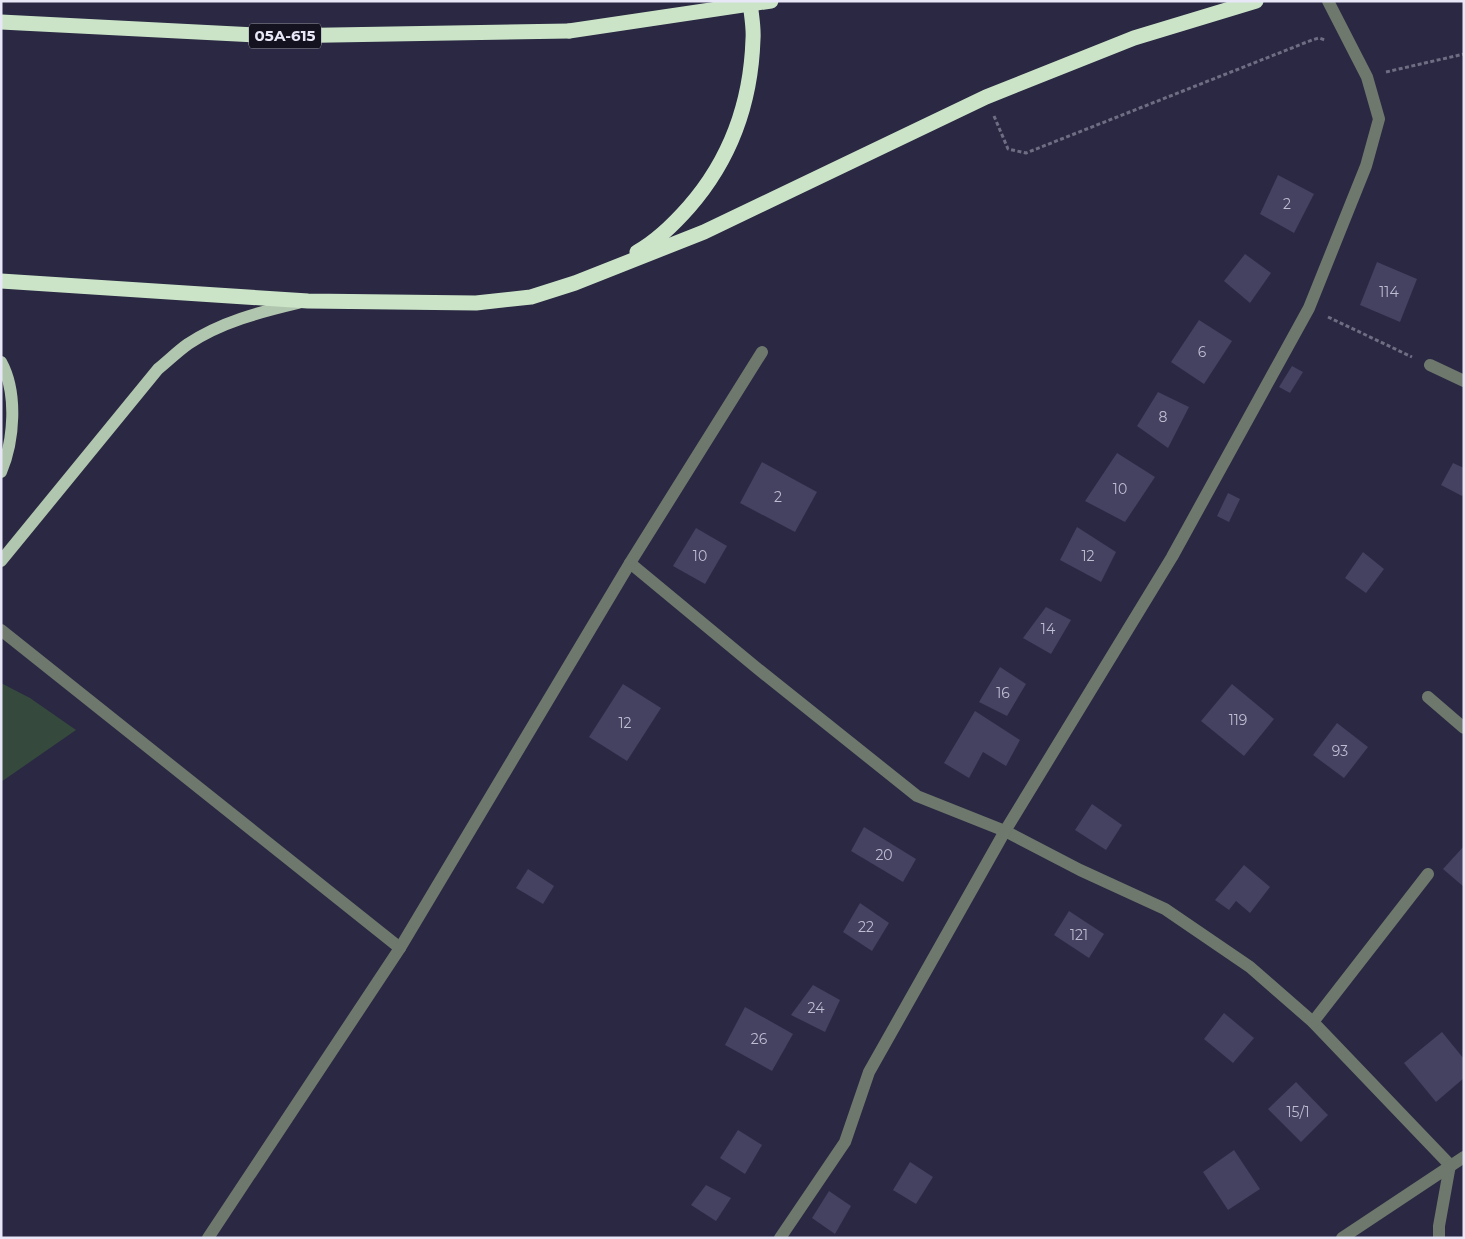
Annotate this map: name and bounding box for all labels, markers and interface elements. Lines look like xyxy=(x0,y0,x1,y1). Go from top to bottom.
road number: 05А-615 xyxy=(249,24,321,48)
house number: 2 xyxy=(1283,195,1291,213)
house number: 114 xyxy=(1379,283,1399,301)
house number: 6 xyxy=(1198,343,1207,361)
house number: 8 xyxy=(1159,408,1168,426)
house number: 10 xyxy=(1113,480,1127,498)
house number: 2 xyxy=(774,488,782,506)
house number: 10 xyxy=(693,547,707,565)
house number: 12 xyxy=(1081,547,1095,565)
house number: 14 xyxy=(1041,620,1056,638)
house number: 16 xyxy=(996,684,1010,702)
house number: 119 xyxy=(1229,711,1247,729)
house number: 12 xyxy=(618,714,632,732)
house number: 93 xyxy=(1332,742,1348,760)
house number: 20 xyxy=(875,846,893,864)
house number: 22 xyxy=(858,918,874,936)
house number: 121 xyxy=(1070,926,1088,944)
house number: 24 xyxy=(808,999,825,1017)
house number: 26 xyxy=(751,1030,768,1048)
house number: 15/1 xyxy=(1286,1103,1310,1121)

